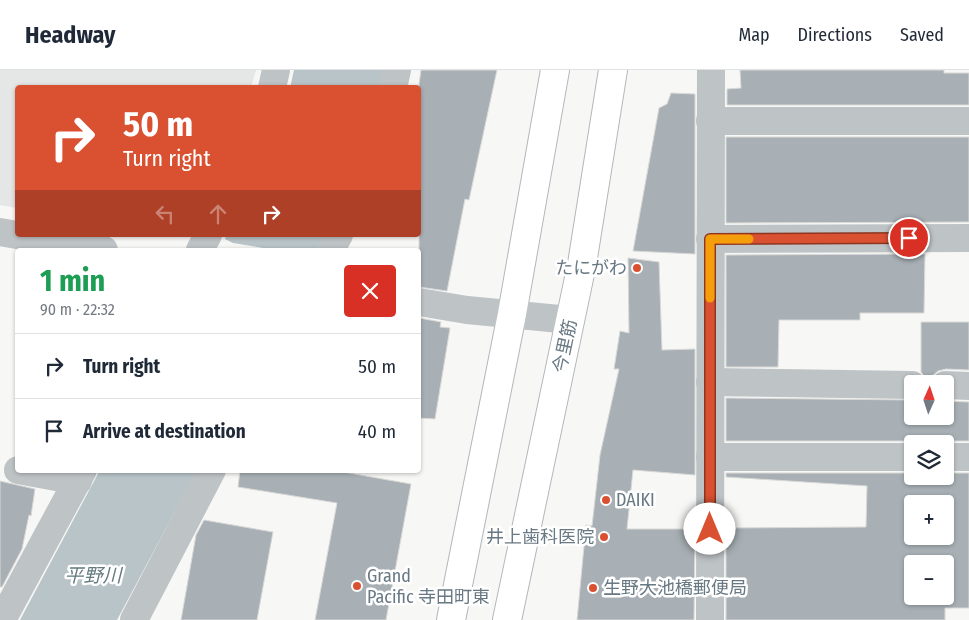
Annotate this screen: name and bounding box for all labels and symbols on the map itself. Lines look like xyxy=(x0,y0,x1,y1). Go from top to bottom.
pin xyxy=(888,217,930,259)
place label: たにがわ xyxy=(555,257,627,279)
marker: たにがわ xyxy=(631,262,643,274)
street label: 今里筋 xyxy=(549,317,581,375)
north arrow xyxy=(904,375,954,425)
place label: DAIKI xyxy=(616,489,655,511)
marker: DAIKI xyxy=(600,494,612,506)
position arrow xyxy=(683,502,735,554)
place label: 井上歯科医院 xyxy=(486,526,594,548)
marker: 井上歯科医院 xyxy=(598,531,610,543)
water label: 平野川 xyxy=(64,564,123,587)
place label: Grand Pacific 寺田町東 xyxy=(367,565,490,608)
place label: 生野大池橋郵便局 xyxy=(603,577,747,599)
marker: Grand Pacific 寺田町東 xyxy=(351,580,363,592)
marker: 生野大池橋郵便局 xyxy=(587,582,599,594)

